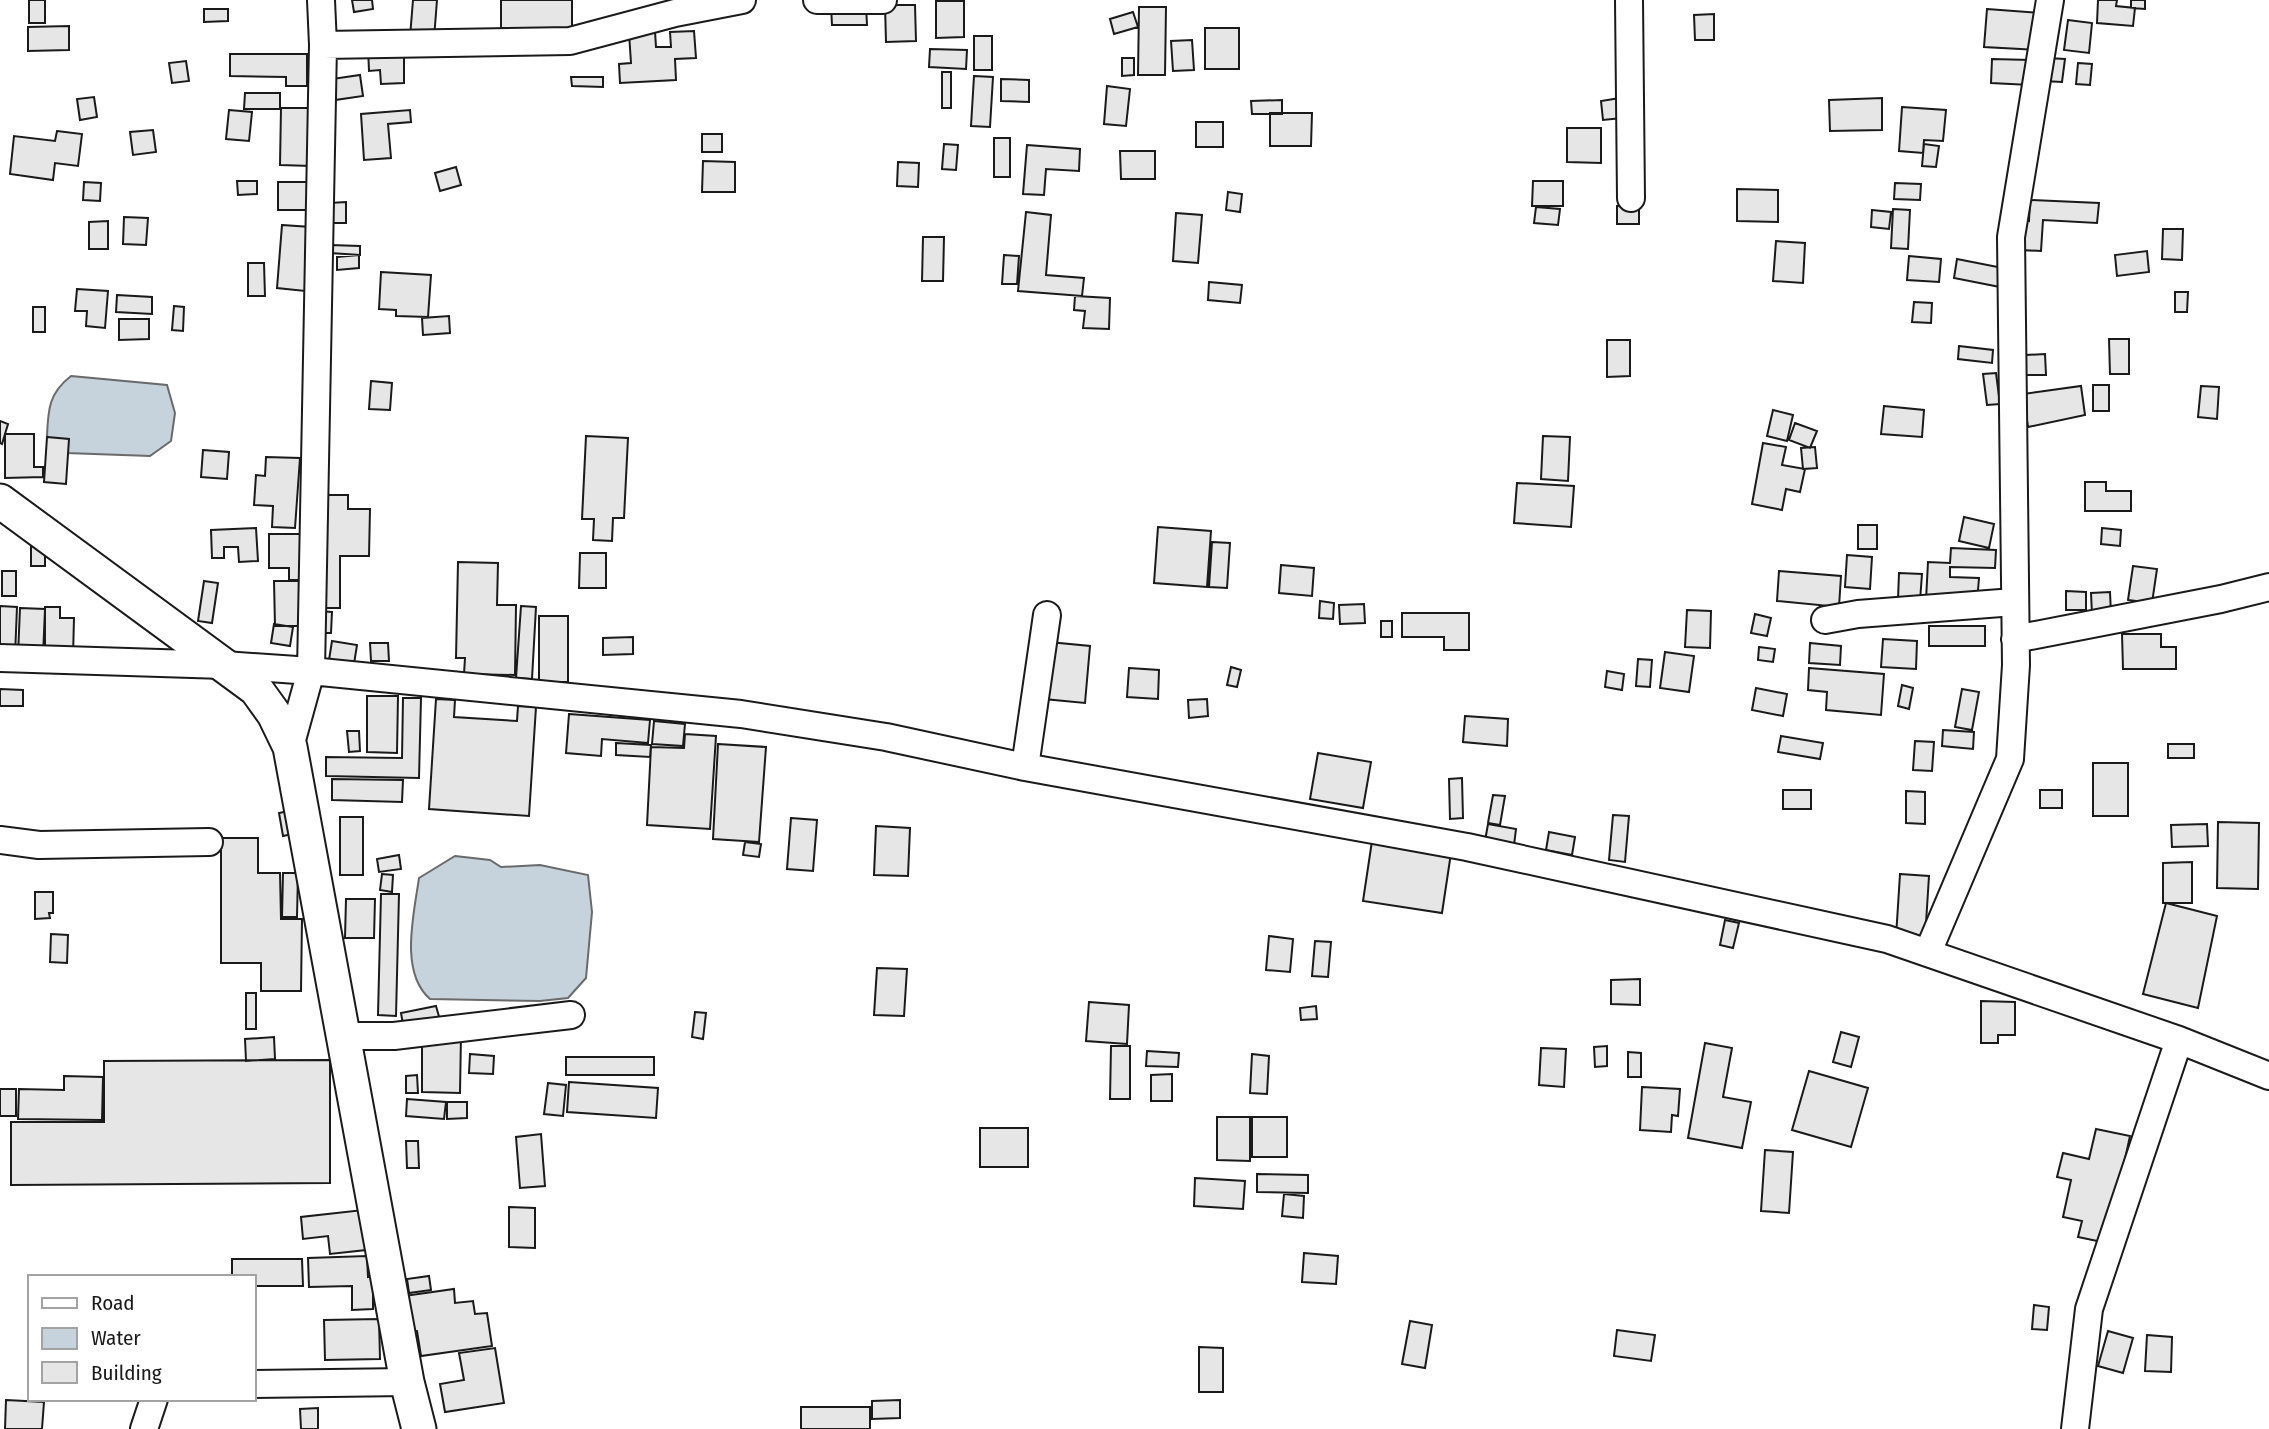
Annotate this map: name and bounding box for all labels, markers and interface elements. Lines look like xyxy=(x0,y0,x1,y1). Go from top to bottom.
legend xyxy=(28,1275,256,1401)
text: Road xyxy=(91,1290,135,1316)
text: Water xyxy=(91,1325,141,1351)
text: Building xyxy=(91,1360,162,1386)

